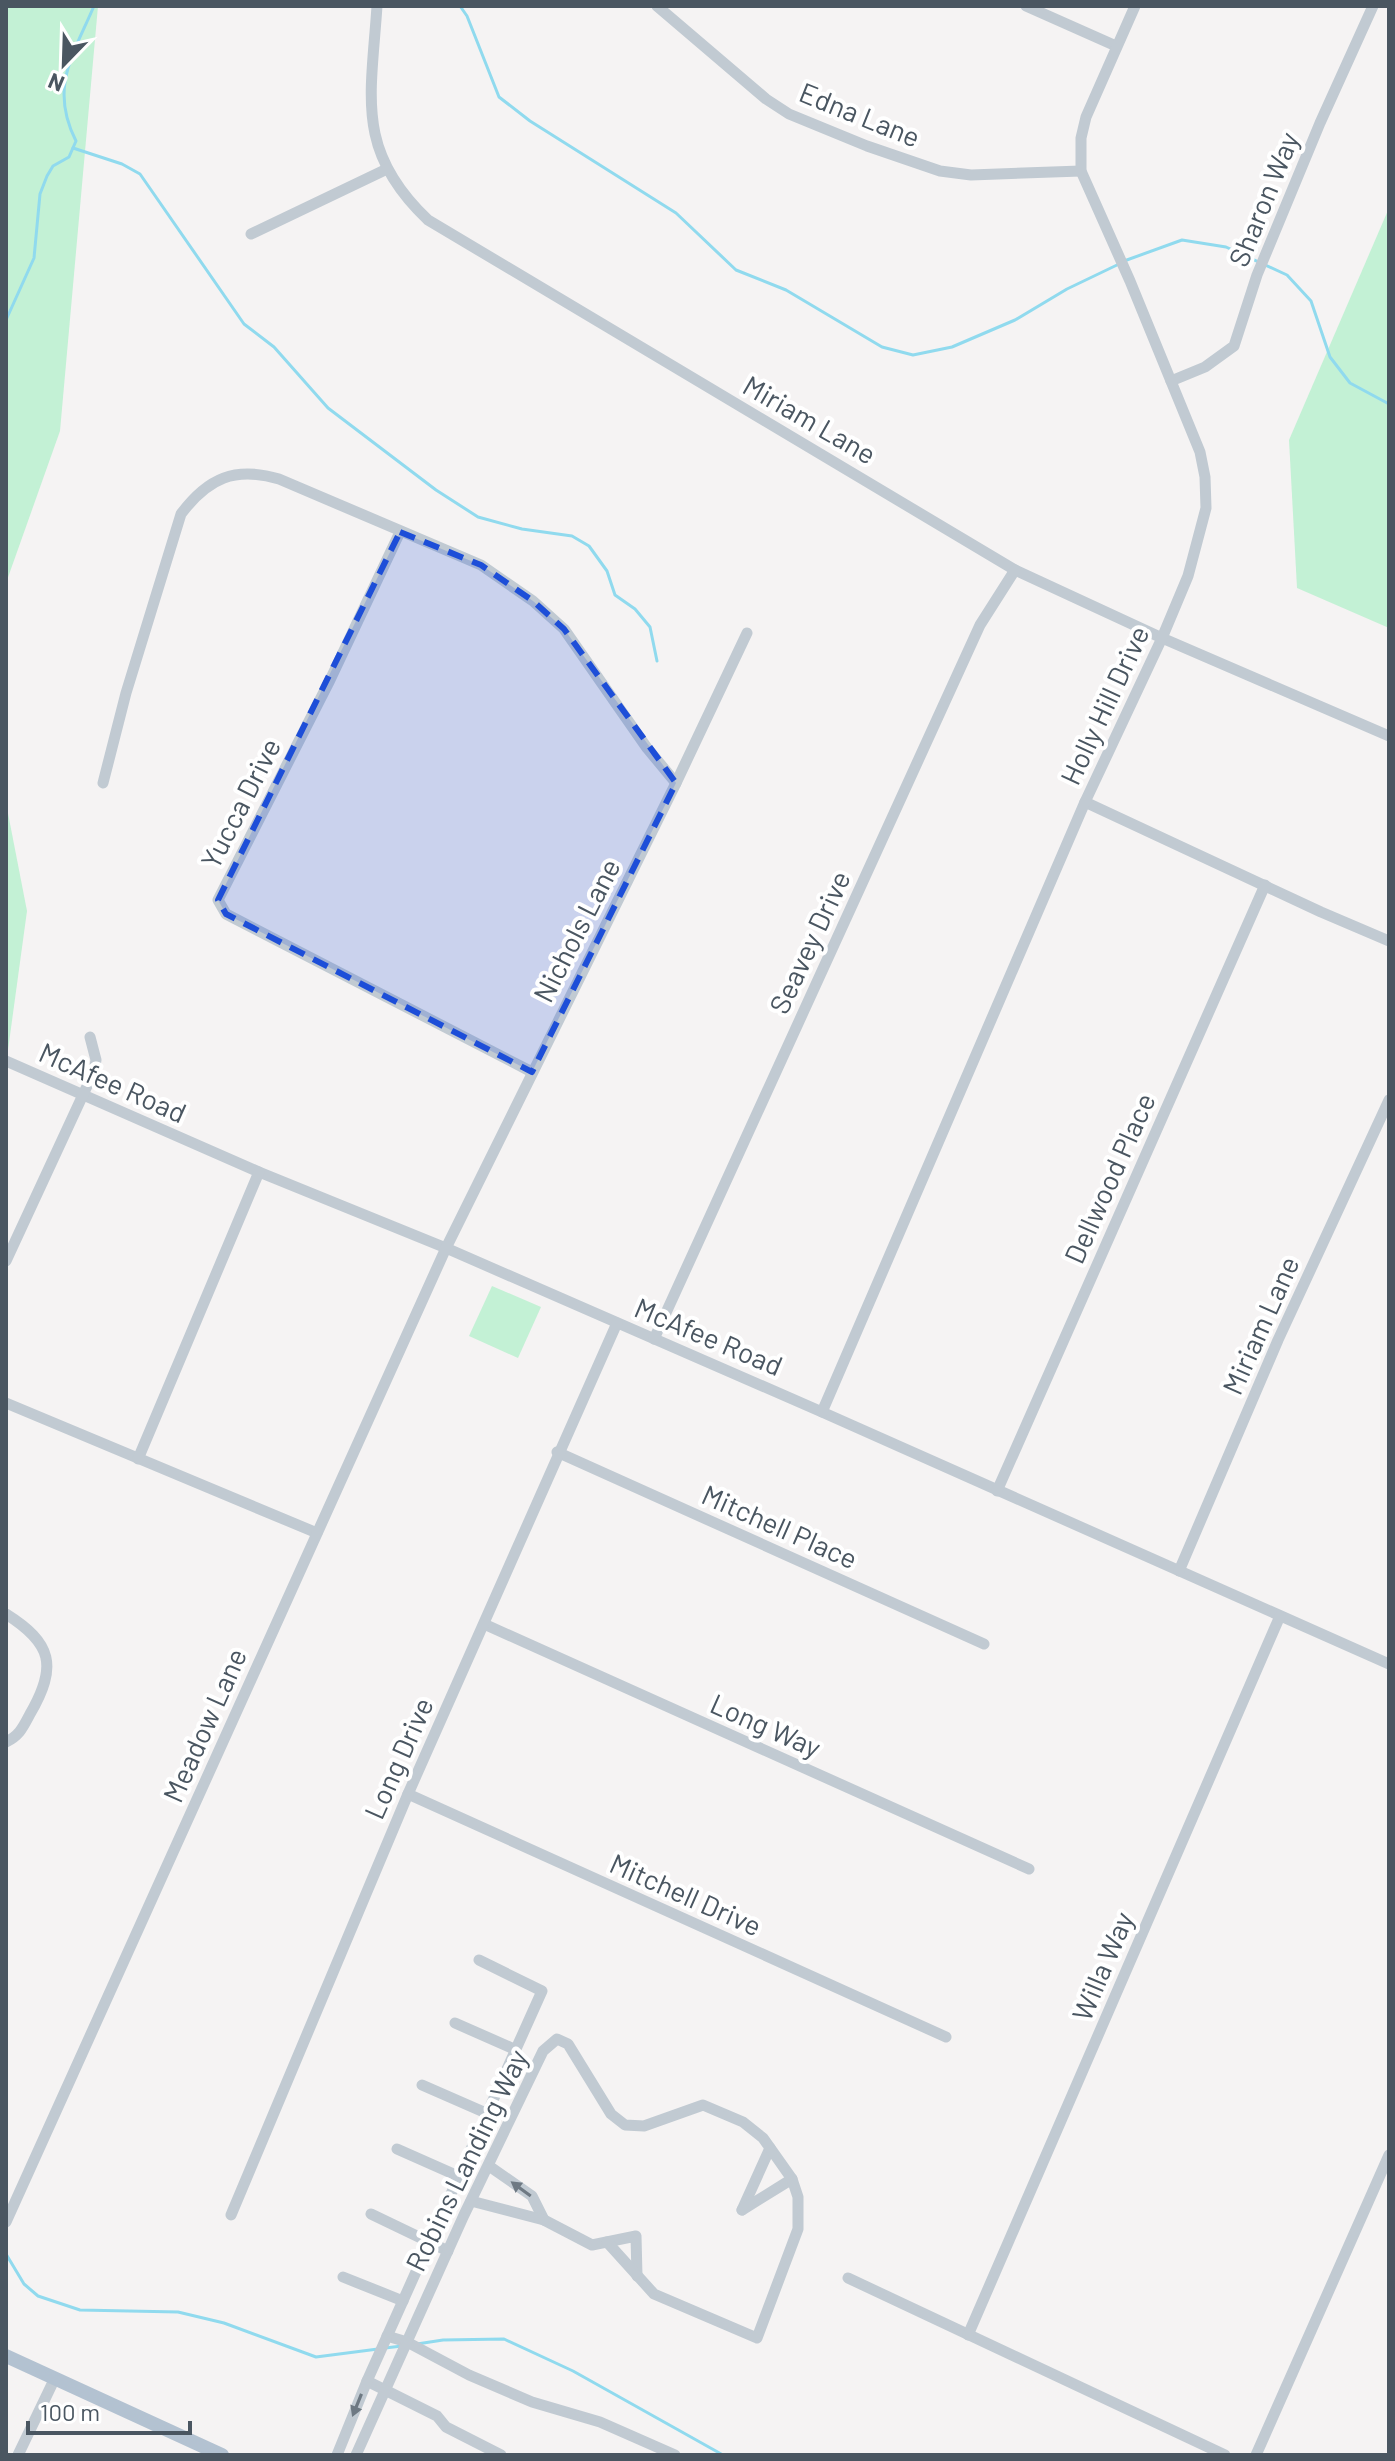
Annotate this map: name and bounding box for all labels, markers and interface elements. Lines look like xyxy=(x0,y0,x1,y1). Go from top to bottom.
north arrow xyxy=(24,24,104,104)
text: N xyxy=(44,69,68,98)
street label: Edna Lane xyxy=(795,74,925,154)
street label: Sharon Way xyxy=(1221,127,1305,271)
street label: Miriam Lane xyxy=(738,367,882,471)
street label: Holly Hill Drive xyxy=(1052,620,1156,790)
street label: Yucca Drive xyxy=(193,732,287,874)
street label: Nichols Lane xyxy=(525,853,627,1007)
street label: Seavey Drive xyxy=(761,865,857,1019)
street label: McAfee Road xyxy=(34,1034,192,1130)
street label: Dellwood Place xyxy=(1056,1088,1162,1268)
street label: Miriam Lane xyxy=(1214,1251,1306,1399)
street label: McAfee Road xyxy=(630,1290,788,1382)
street label: Mitchell Place xyxy=(697,1477,863,1575)
street label: Meadow Lane xyxy=(155,1643,253,1807)
street label: Long Way xyxy=(706,1686,826,1764)
street label: Long Drive xyxy=(356,1692,440,1824)
street label: Mitchell Drive xyxy=(605,1845,767,1943)
street label: Willa Way xyxy=(1064,1906,1140,2025)
street label: Robins Landing Way xyxy=(398,2044,534,2276)
one-way arrow xyxy=(510,2181,532,2197)
scale bar xyxy=(28,2385,190,2435)
one-way arrow xyxy=(350,2393,363,2417)
text: 100 m xyxy=(40,2397,100,2426)

